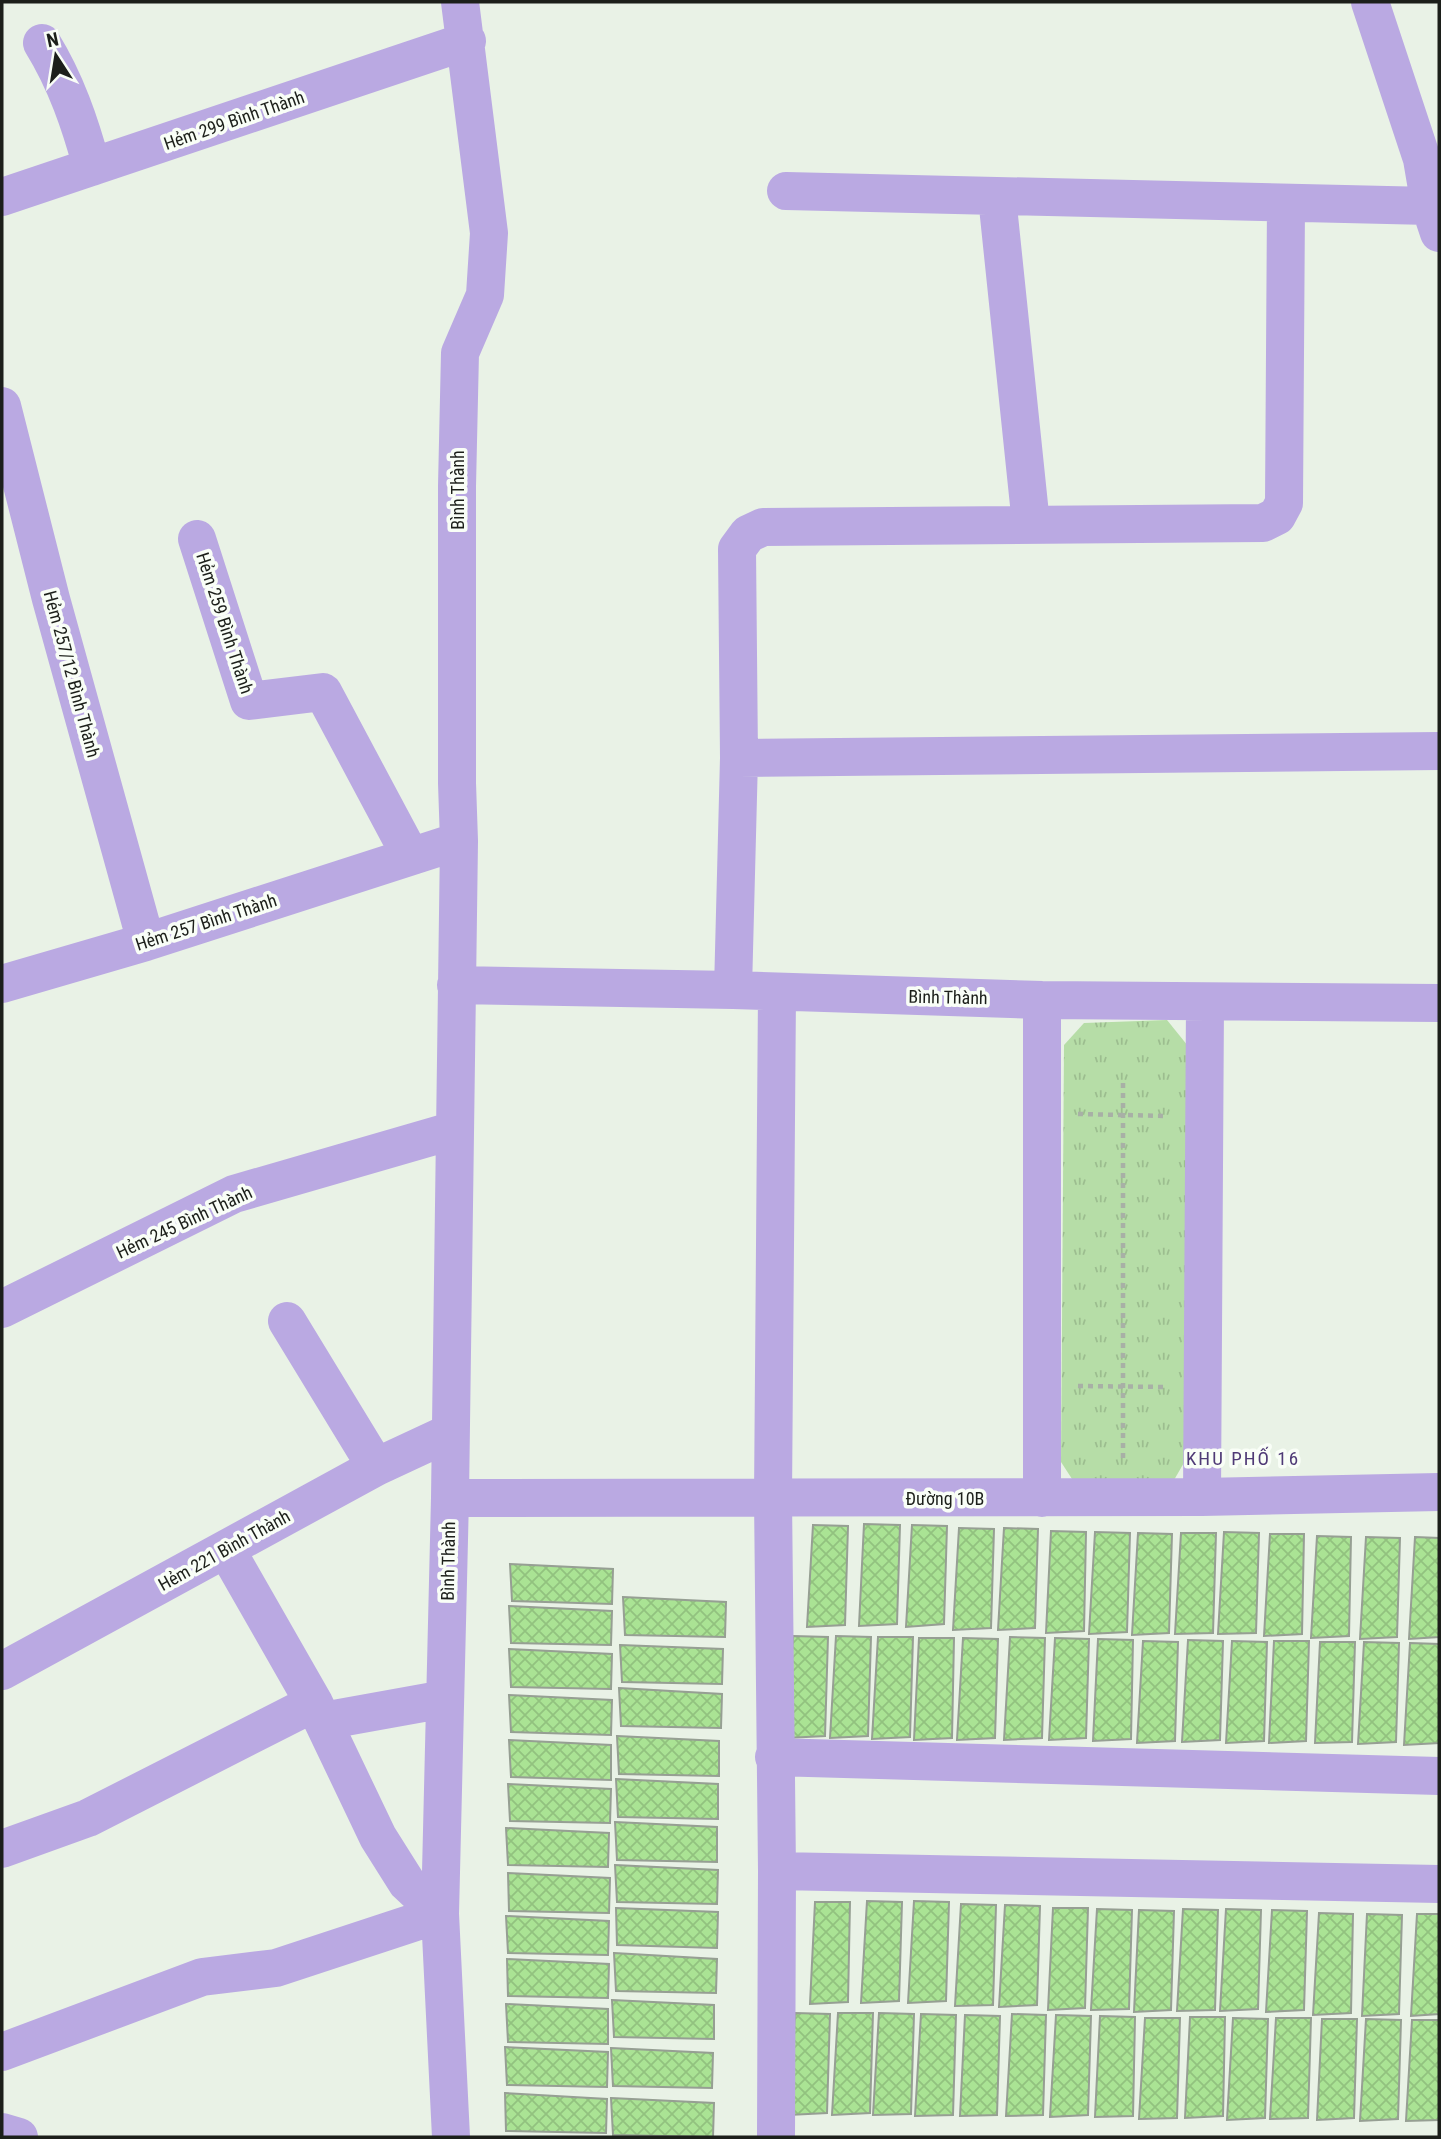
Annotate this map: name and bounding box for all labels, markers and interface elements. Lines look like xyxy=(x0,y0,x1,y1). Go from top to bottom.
north arrow xyxy=(21,21,91,91)
text: N xyxy=(44,27,61,52)
street label: Hẻm 299 Bình Thành xyxy=(161,86,307,154)
street label: Bình Thành xyxy=(447,450,468,530)
street label: Hẻm 259 Bình Thành xyxy=(192,550,258,696)
street label: Hẻm 257/12 Bình Thành xyxy=(40,588,104,760)
street label: Hẻm 257 Bình Thành xyxy=(133,889,279,955)
street label: Bình Thành xyxy=(908,986,988,1008)
street label: Hẻm 245 Bình Thành xyxy=(113,1181,255,1263)
district label: KHU PHỐ 16 xyxy=(1186,1446,1300,1470)
street label: Đường 10B xyxy=(906,1488,984,1509)
street label: Hẻm 221 Bình Thành xyxy=(154,1505,294,1595)
street label: Bình Thành xyxy=(437,1521,459,1601)

